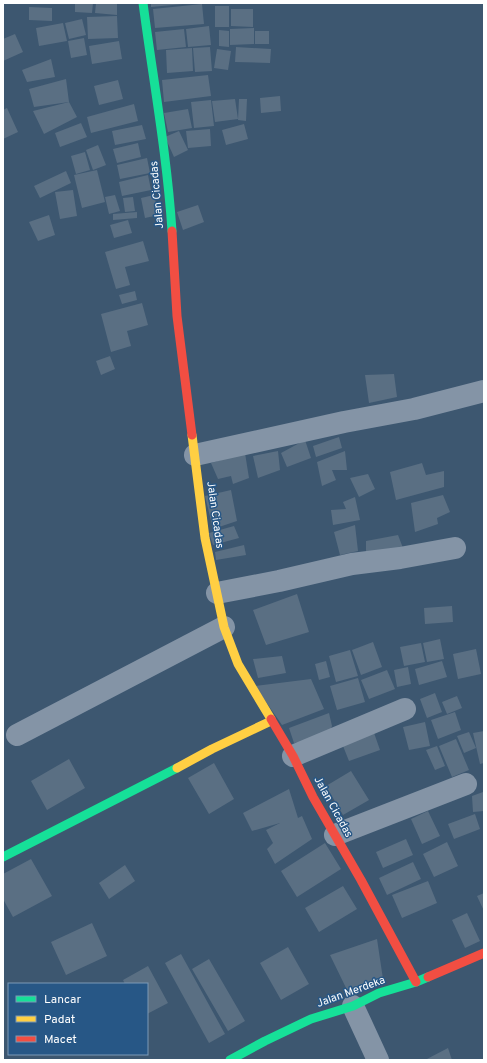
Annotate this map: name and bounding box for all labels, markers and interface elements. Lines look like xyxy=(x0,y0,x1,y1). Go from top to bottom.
street label: Jalan Cicadas xyxy=(147,161,167,229)
street label: Jalan Cicadas xyxy=(203,480,227,550)
street label: Jalan Cicadas xyxy=(310,774,356,840)
street label: Jalan Merdeka xyxy=(315,973,387,1011)
legend xyxy=(8,983,148,1055)
text: Lancar xyxy=(44,992,81,1008)
text: Padat xyxy=(44,1012,75,1028)
text: Macet xyxy=(44,1032,77,1048)

